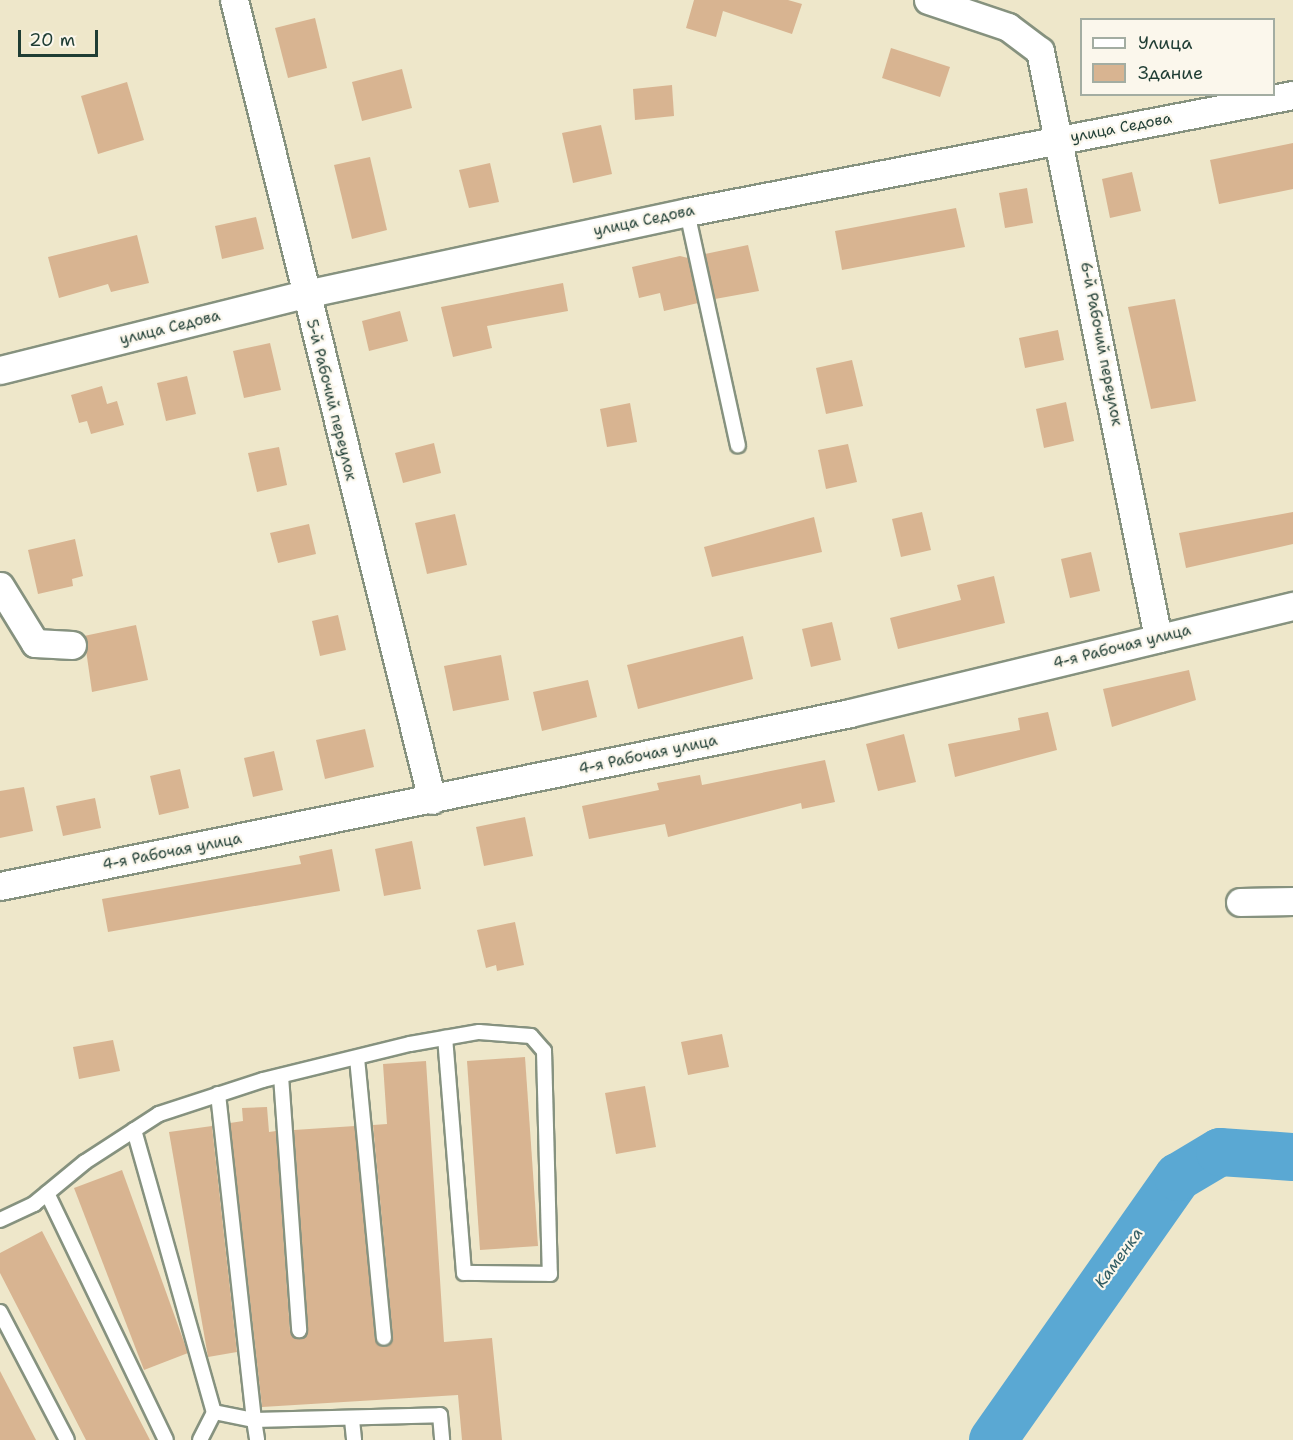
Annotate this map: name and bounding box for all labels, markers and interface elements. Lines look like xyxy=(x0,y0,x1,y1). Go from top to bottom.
scale bar xyxy=(21,18,100,56)
legend xyxy=(1080,18,1275,96)
text: 20 m xyxy=(29,28,75,52)
text: Улица xyxy=(1138,31,1192,55)
text: Здание xyxy=(1138,61,1203,85)
street label: улица Седова xyxy=(1069,109,1173,147)
street label: улица Седова xyxy=(592,202,696,240)
street label: 6-й Рабочий переулок xyxy=(1076,260,1126,428)
street label: улица Седова xyxy=(118,307,222,349)
street label: 5-й Рабочий переулок xyxy=(302,317,360,483)
street label: 4-я Рабочая улица xyxy=(1051,621,1193,673)
street label: 4-я Рабочая улица xyxy=(577,732,719,778)
street label: 4-я Рабочая улица xyxy=(101,830,243,874)
water label: Каменка xyxy=(1091,1224,1147,1292)

